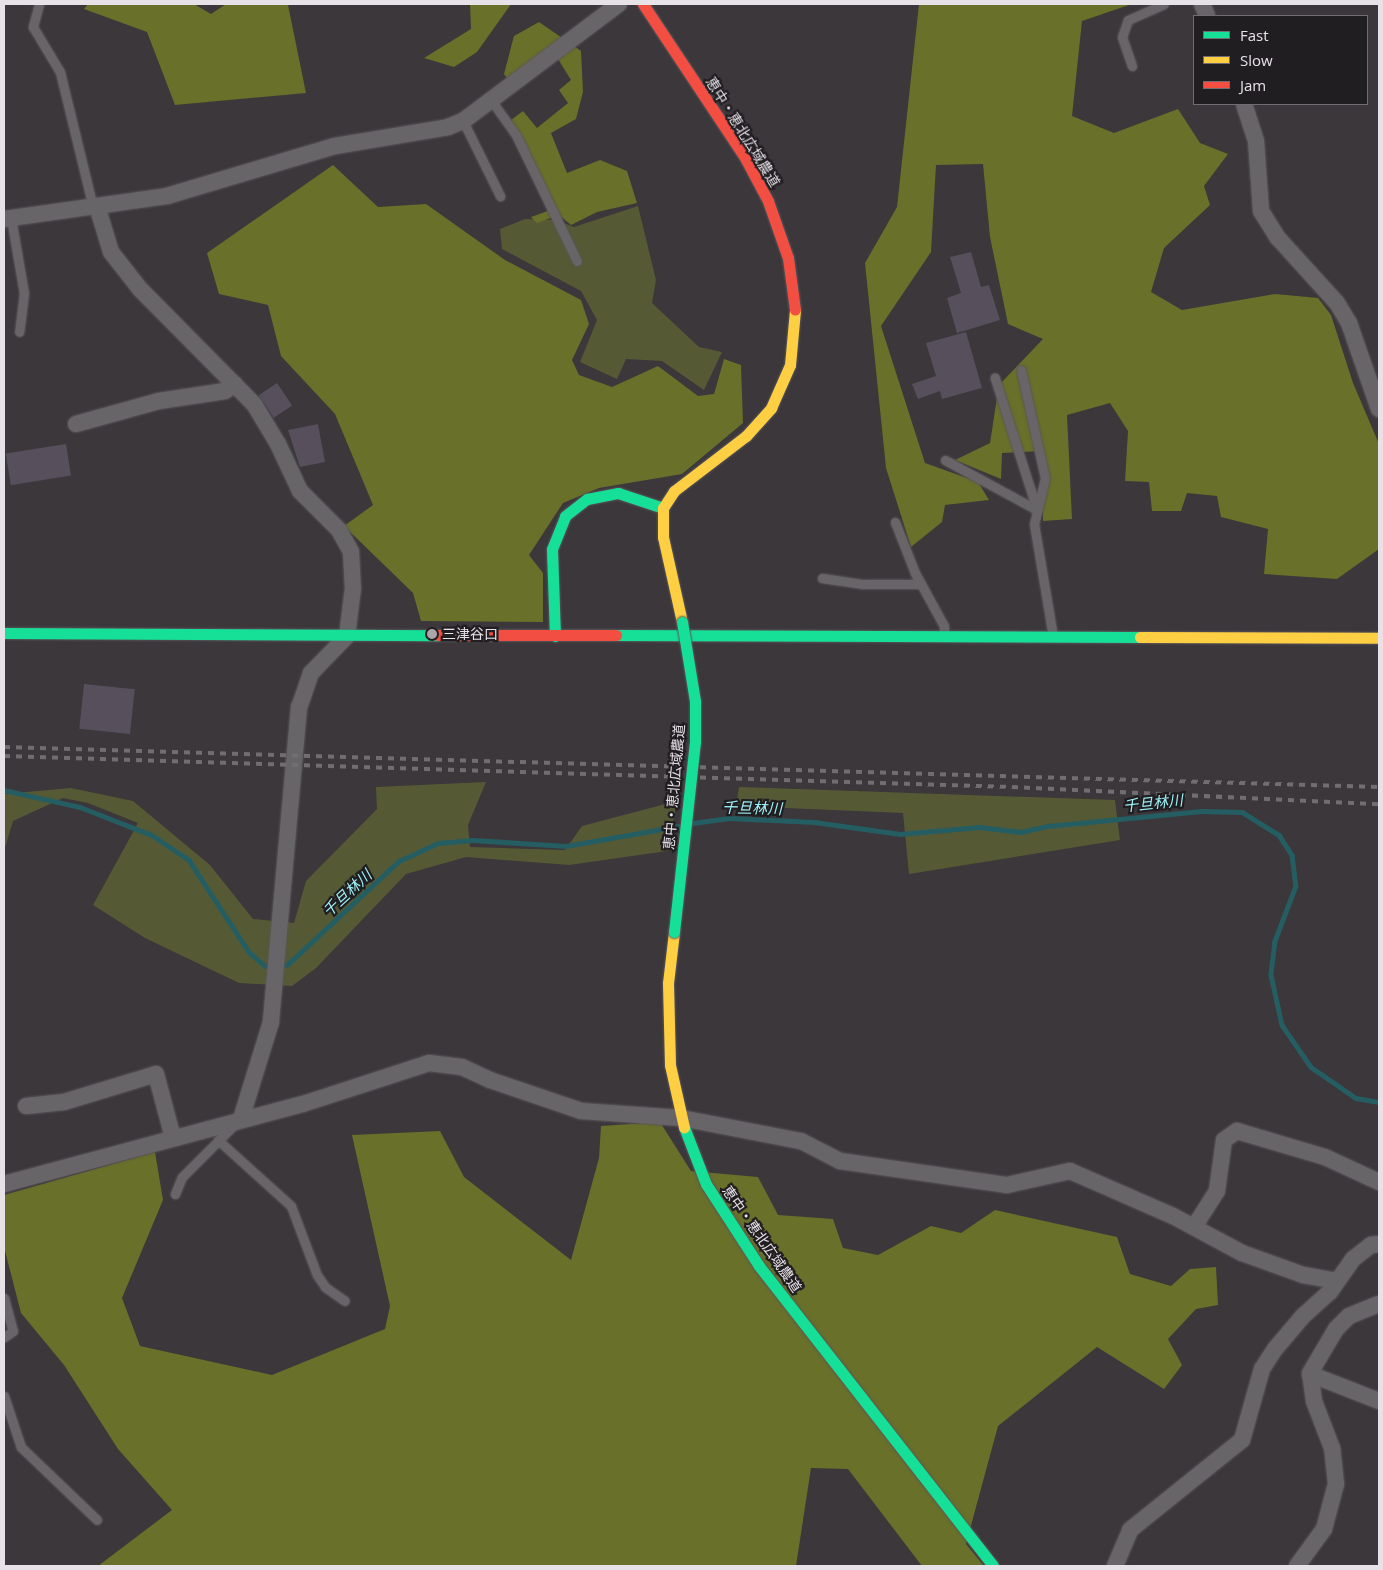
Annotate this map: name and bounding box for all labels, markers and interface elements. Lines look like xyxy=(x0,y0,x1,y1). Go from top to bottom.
legend xyxy=(1193,15,1368,105)
text: Fast xyxy=(1240,25,1269,45)
text: Slow xyxy=(1240,50,1273,70)
street label: 恵中・恵北広域農道 xyxy=(702,74,784,190)
text: Jam xyxy=(1240,75,1266,95)
place label: 三津谷口 xyxy=(442,626,498,642)
marker: 三津谷口 xyxy=(426,628,438,640)
street label: 恵中・恵北広域農道 xyxy=(660,724,688,850)
water label: 千旦林川 xyxy=(1122,791,1184,815)
water label: 千旦林川 xyxy=(722,798,782,818)
water label: 千旦林川 xyxy=(319,866,375,920)
street label: 恵中・恵北広域農道 xyxy=(719,1183,805,1295)

